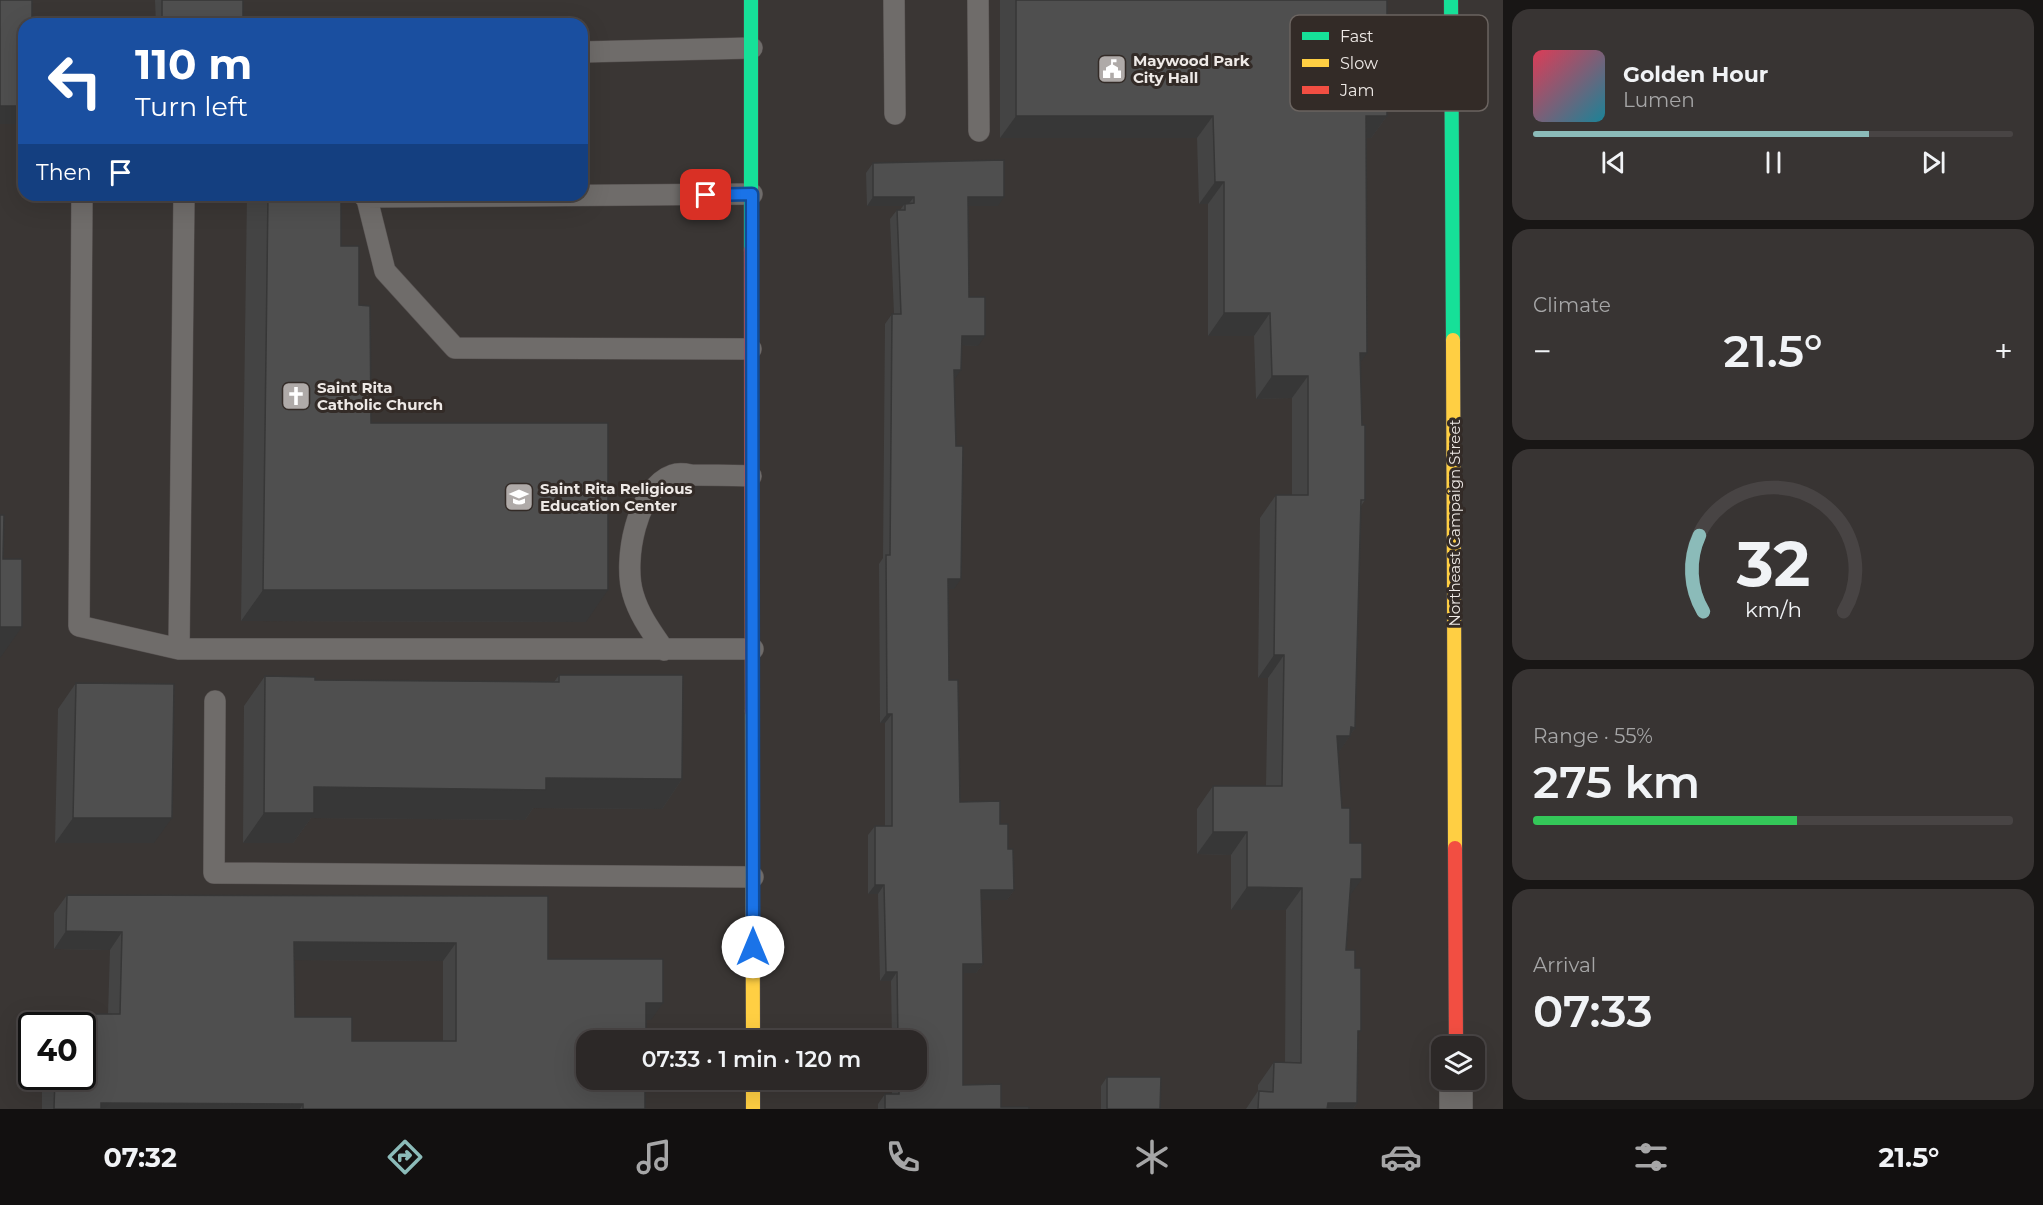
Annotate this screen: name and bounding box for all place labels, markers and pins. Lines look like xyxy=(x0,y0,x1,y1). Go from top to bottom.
place label: Maywood Park City Hall xyxy=(1133,51,1250,87)
public building icon: Maywood Park City Hall xyxy=(1096,53,1128,85)
pin xyxy=(680,169,731,220)
place label: Saint Rita Catholic Church xyxy=(317,378,443,414)
church icon: Saint Rita Catholic Church xyxy=(280,380,312,412)
place label: Saint Rita Religious Education Center xyxy=(540,479,692,515)
school or university icon: Saint Rita Religious Education Center xyxy=(503,481,535,513)

